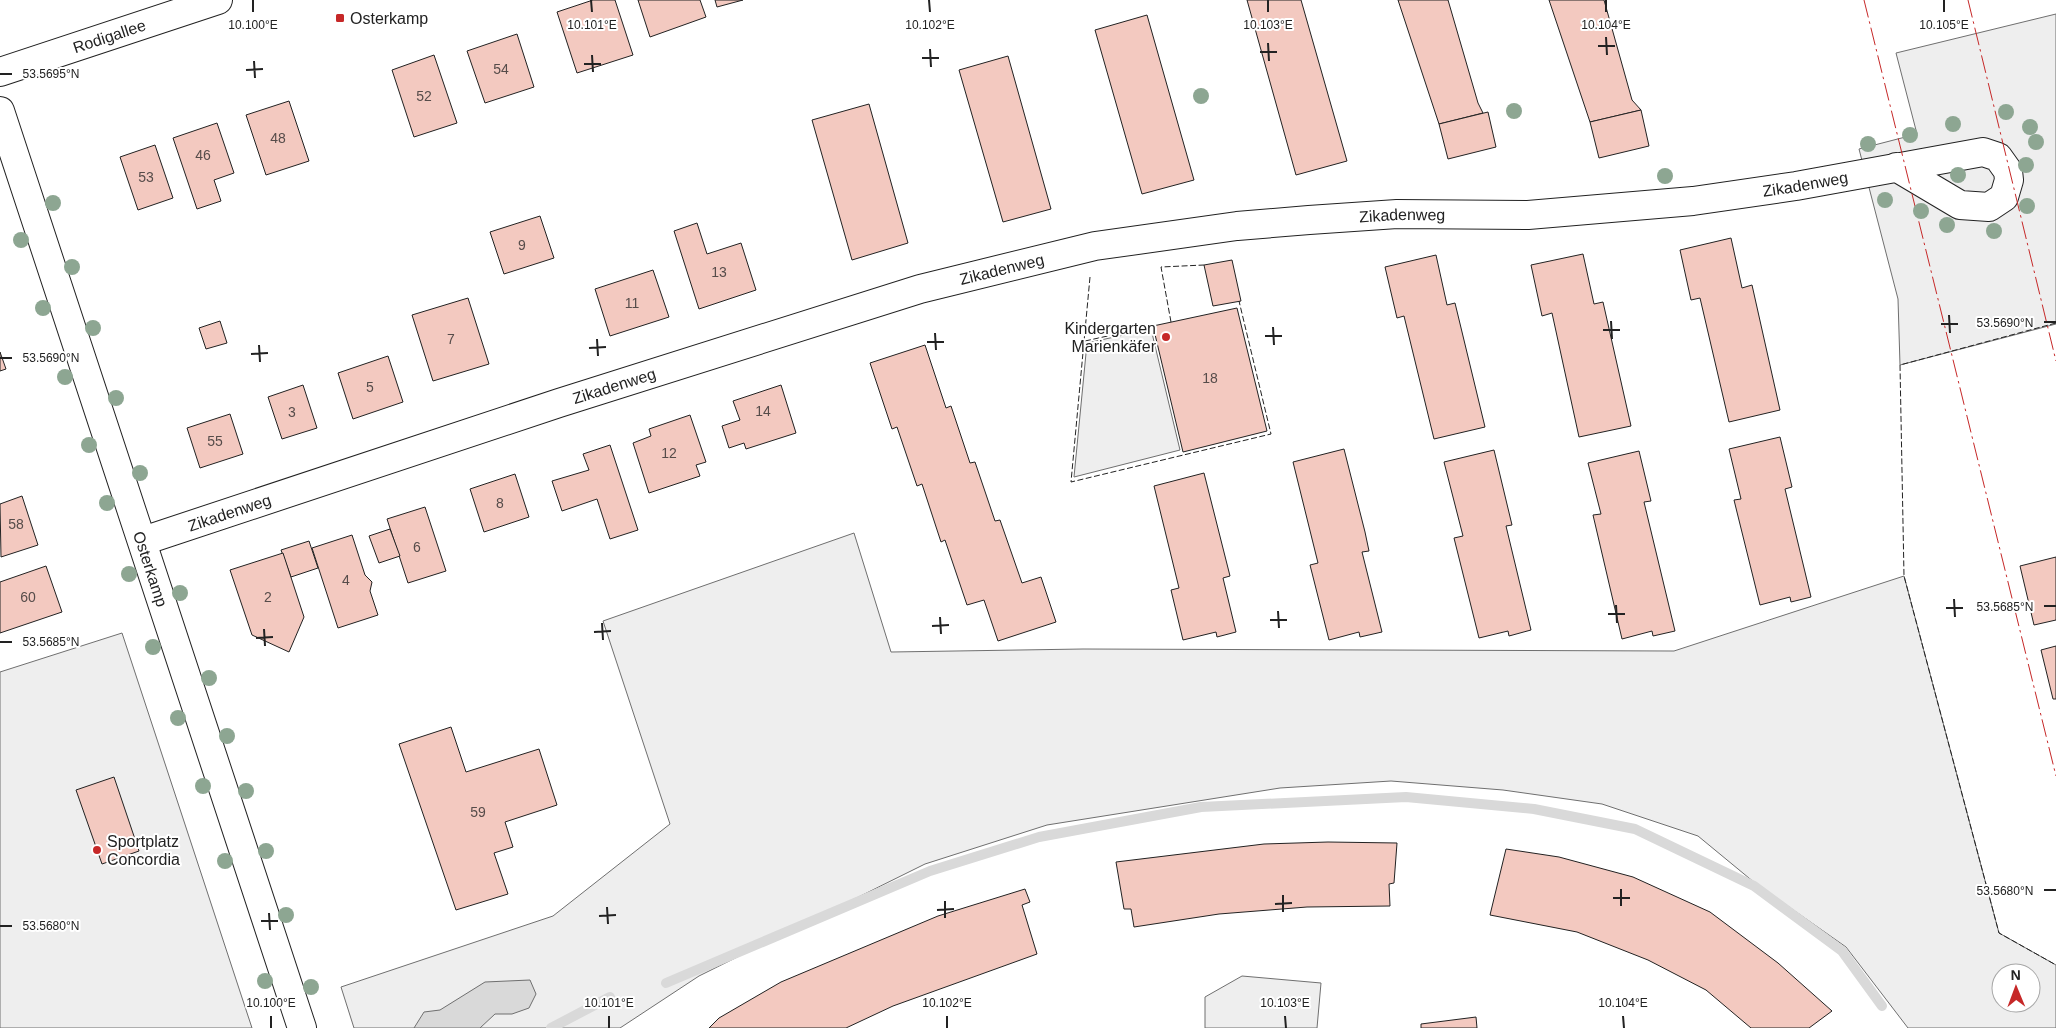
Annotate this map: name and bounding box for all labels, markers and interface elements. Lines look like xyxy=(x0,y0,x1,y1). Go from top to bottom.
place label: Osterkamp xyxy=(350,10,428,27)
marker: Osterkamp xyxy=(334,12,346,24)
street label: Rodigallee xyxy=(71,16,148,56)
text: 10.100°E xyxy=(228,18,278,32)
text: 10.101°E xyxy=(567,18,617,32)
text: 10.102°E xyxy=(905,18,955,32)
text: 10.103°E xyxy=(1243,18,1293,32)
text: 10.104°E xyxy=(1581,18,1631,32)
text: 10.105°E xyxy=(1919,18,1969,32)
house number: 54 xyxy=(493,61,509,77)
text: 53.5695°N xyxy=(23,67,79,81)
house number: 52 xyxy=(416,88,432,104)
house number: 48 xyxy=(270,130,286,146)
house number: 46 xyxy=(195,147,211,163)
street label: Zikadenweg xyxy=(1761,168,1849,199)
house number: 53 xyxy=(138,169,154,185)
street label: Zikadenweg xyxy=(1358,205,1445,225)
house number: 9 xyxy=(518,237,526,253)
street label: Zikadenweg xyxy=(958,250,1046,287)
house number: 13 xyxy=(711,264,727,280)
house number: 11 xyxy=(625,295,639,311)
text: 53.5690°N xyxy=(1977,316,2033,330)
place label: Kindergarten Marienkäfer xyxy=(1064,320,1157,355)
house number: 7 xyxy=(447,331,455,347)
marker: Kindergarten Marienkäfer xyxy=(1160,331,1172,343)
text: 53.5690°N xyxy=(23,351,79,365)
street label: Zikadenweg xyxy=(570,365,658,407)
house number: 18 xyxy=(1202,370,1218,386)
house number: 5 xyxy=(366,379,374,395)
house number: 14 xyxy=(755,403,771,419)
house number: 3 xyxy=(288,404,296,420)
house number: 55 xyxy=(207,433,223,449)
house number: 12 xyxy=(661,445,677,461)
street label: Zikadenweg xyxy=(186,491,273,534)
house number: 8 xyxy=(496,495,504,511)
house number: 58 xyxy=(8,516,24,532)
street label: Osterkamp xyxy=(130,529,171,609)
house number: 6 xyxy=(413,539,421,555)
house number: 4 xyxy=(342,572,350,588)
house number: 60 xyxy=(20,589,36,605)
house number: 2 xyxy=(264,589,272,605)
text: 53.5685°N xyxy=(1977,600,2033,614)
text: 53.5685°N xyxy=(23,635,79,649)
house number: 59 xyxy=(470,804,486,820)
place label: Sportplatz Concordia xyxy=(107,833,180,868)
marker: Sportplatz Concordia xyxy=(91,844,103,856)
text: 53.5680°N xyxy=(1977,884,2033,898)
text: 53.5680°N xyxy=(23,919,79,933)
north arrow xyxy=(1991,963,2041,1013)
text: N xyxy=(2011,967,2021,983)
text: 10.100°E xyxy=(246,996,296,1010)
text: 10.101°E xyxy=(584,996,634,1010)
text: 10.102°E xyxy=(922,996,972,1010)
text: 10.103°E xyxy=(1260,996,1310,1010)
text: 10.104°E xyxy=(1598,996,1648,1010)

